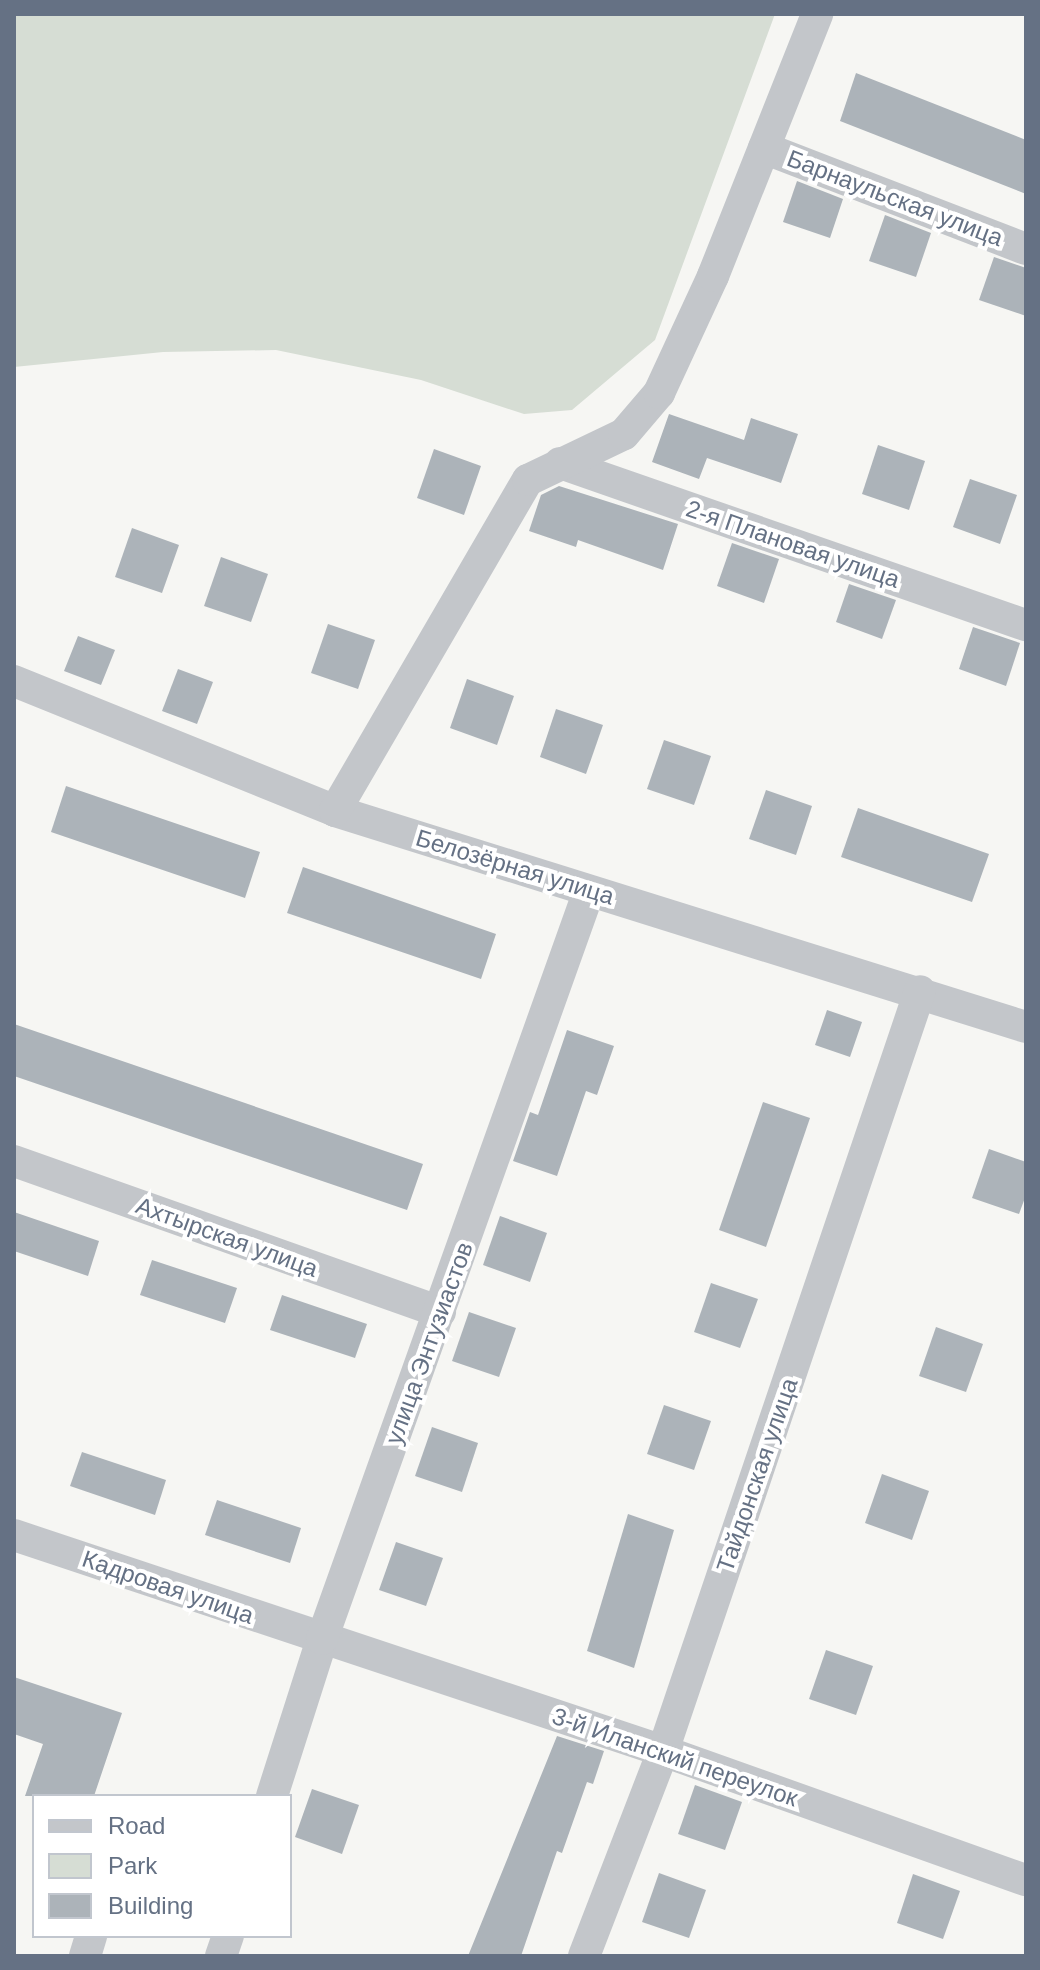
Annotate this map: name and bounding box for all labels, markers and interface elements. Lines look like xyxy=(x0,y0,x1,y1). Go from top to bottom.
street label: Барнаульская улица xyxy=(783,144,1007,252)
street label: 2-я Плановая улица xyxy=(683,494,903,594)
street label: Белозёрная улица xyxy=(412,823,618,911)
street label: Ахтырская улица xyxy=(132,1191,322,1283)
street label: улица Энтузиастов xyxy=(379,1238,479,1448)
street label: Тайдонская улица xyxy=(710,1374,804,1576)
street label: Кадровая улица xyxy=(78,1544,258,1630)
street label: 3-й Иланский переулок xyxy=(549,1701,801,1813)
legend xyxy=(32,1794,292,1938)
text: Road xyxy=(108,1812,165,1839)
text: Park xyxy=(108,1852,157,1879)
text: Building xyxy=(108,1892,193,1919)

